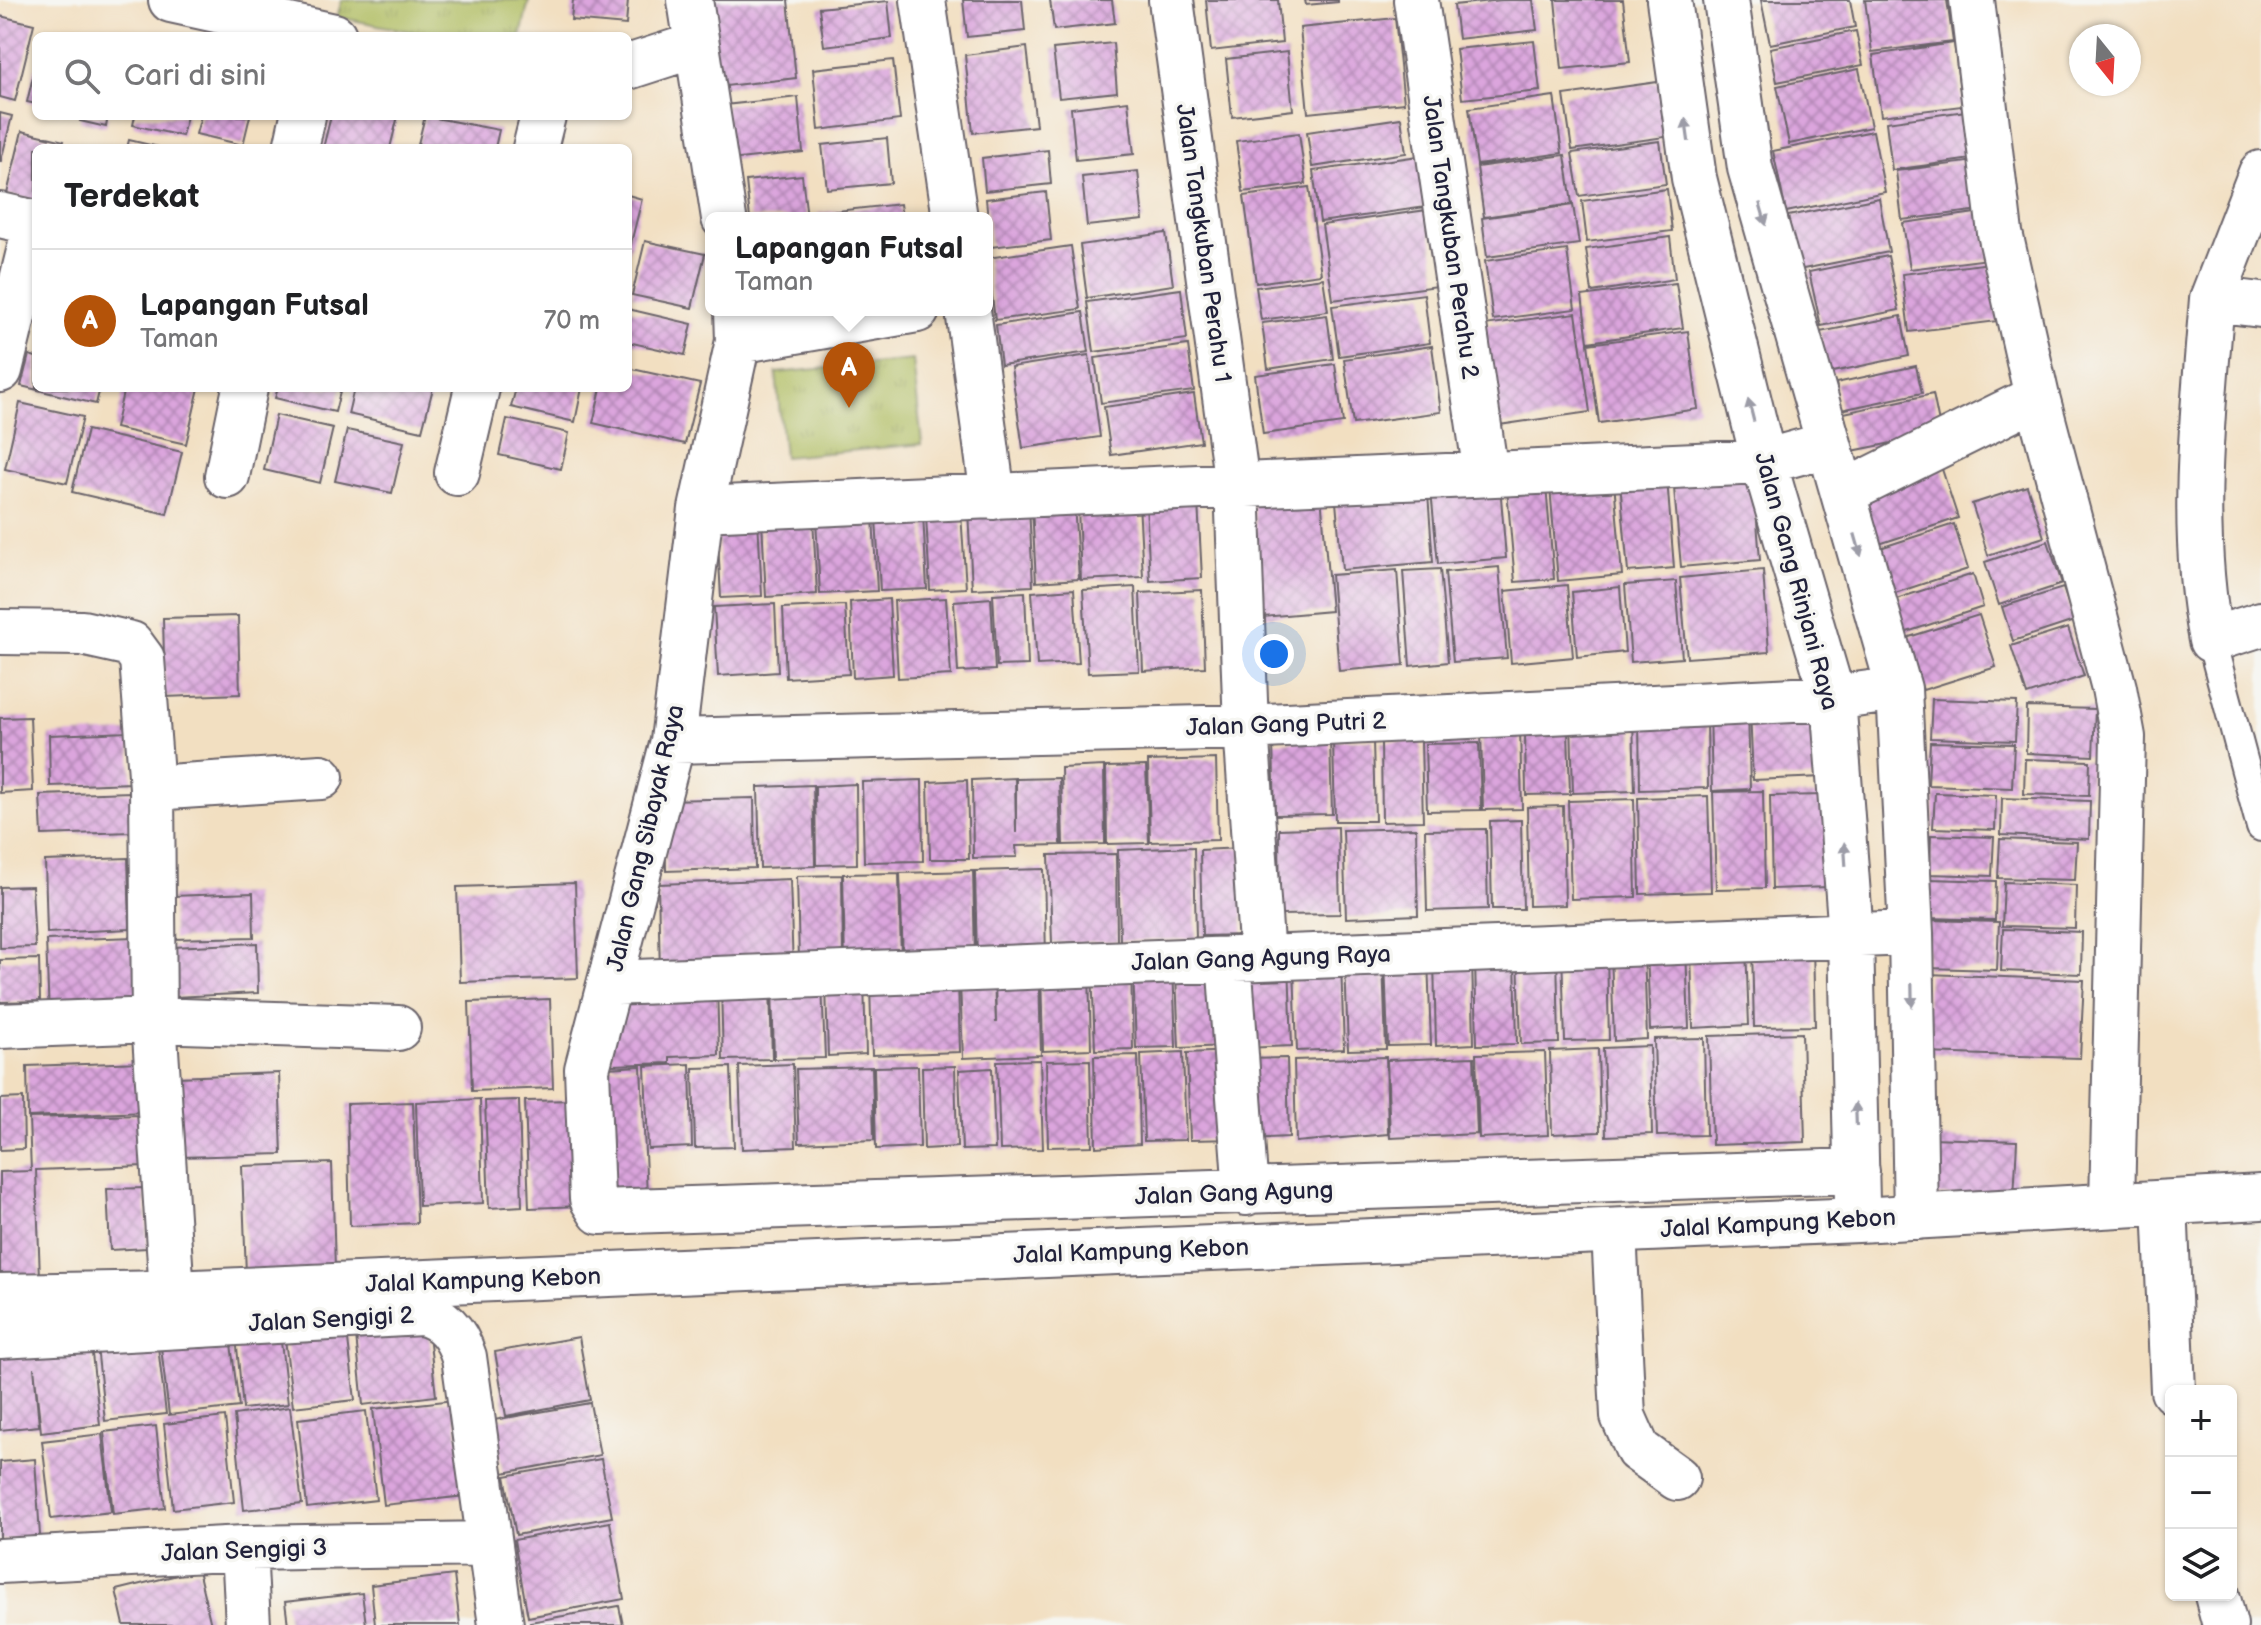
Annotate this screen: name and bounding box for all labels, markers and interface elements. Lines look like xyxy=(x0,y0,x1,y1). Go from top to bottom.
north arrow xyxy=(2069,24,2141,96)
search box xyxy=(32,32,632,120)
icon: search xyxy=(60,54,104,98)
text: Cari di sini xyxy=(124,58,266,94)
street label: Jalan Tangkuban Perahu 2 xyxy=(1416,93,1485,381)
street label: Jalan Tangkuban Perahu 1 xyxy=(1170,102,1237,384)
one-way arrow xyxy=(1680,117,1693,142)
text: Terdekat xyxy=(64,176,199,217)
one-way arrow xyxy=(1758,202,1770,227)
popup xyxy=(705,212,993,316)
text: Lapangan Futsal xyxy=(735,231,963,267)
text: Taman xyxy=(735,267,813,298)
text: Lapangan Futsal xyxy=(140,288,369,324)
text: A xyxy=(82,306,98,337)
text: 70 m xyxy=(543,306,600,337)
text: Taman xyxy=(140,324,219,355)
pin: A xyxy=(823,342,875,408)
one-way arrow xyxy=(1745,398,1757,423)
street label: Jalan Gang Rinjani Raya xyxy=(1748,449,1845,713)
one-way arrow xyxy=(1852,533,1864,558)
your location xyxy=(1254,634,1294,674)
street label: Jalan Gang Sibayak Raya xyxy=(601,702,690,974)
street label: Jalan Gang Putri 2 xyxy=(1185,707,1387,742)
one-way arrow xyxy=(1838,841,1851,866)
street label: Jalan Gang Agung Raya xyxy=(1131,939,1391,978)
one-way arrow xyxy=(1906,983,1918,1008)
one-way arrow xyxy=(1849,1101,1862,1126)
street label: Jalan Gang Agung xyxy=(1134,1176,1334,1211)
street label: Jalal Kampung Kebon xyxy=(1659,1203,1897,1244)
street label: Jalal Kampung Kebon xyxy=(1013,1233,1249,1270)
street label: Jalal Kampung Kebon xyxy=(365,1262,601,1299)
street label: Jalan Sengigi 2 xyxy=(247,1301,415,1338)
map controls xyxy=(2165,1385,2237,1601)
button: + xyxy=(2165,1385,2237,1457)
button: − xyxy=(2165,1457,2237,1529)
button: layers xyxy=(2165,1529,2237,1601)
street label: Jalan Sengigi 3 xyxy=(160,1533,328,1568)

